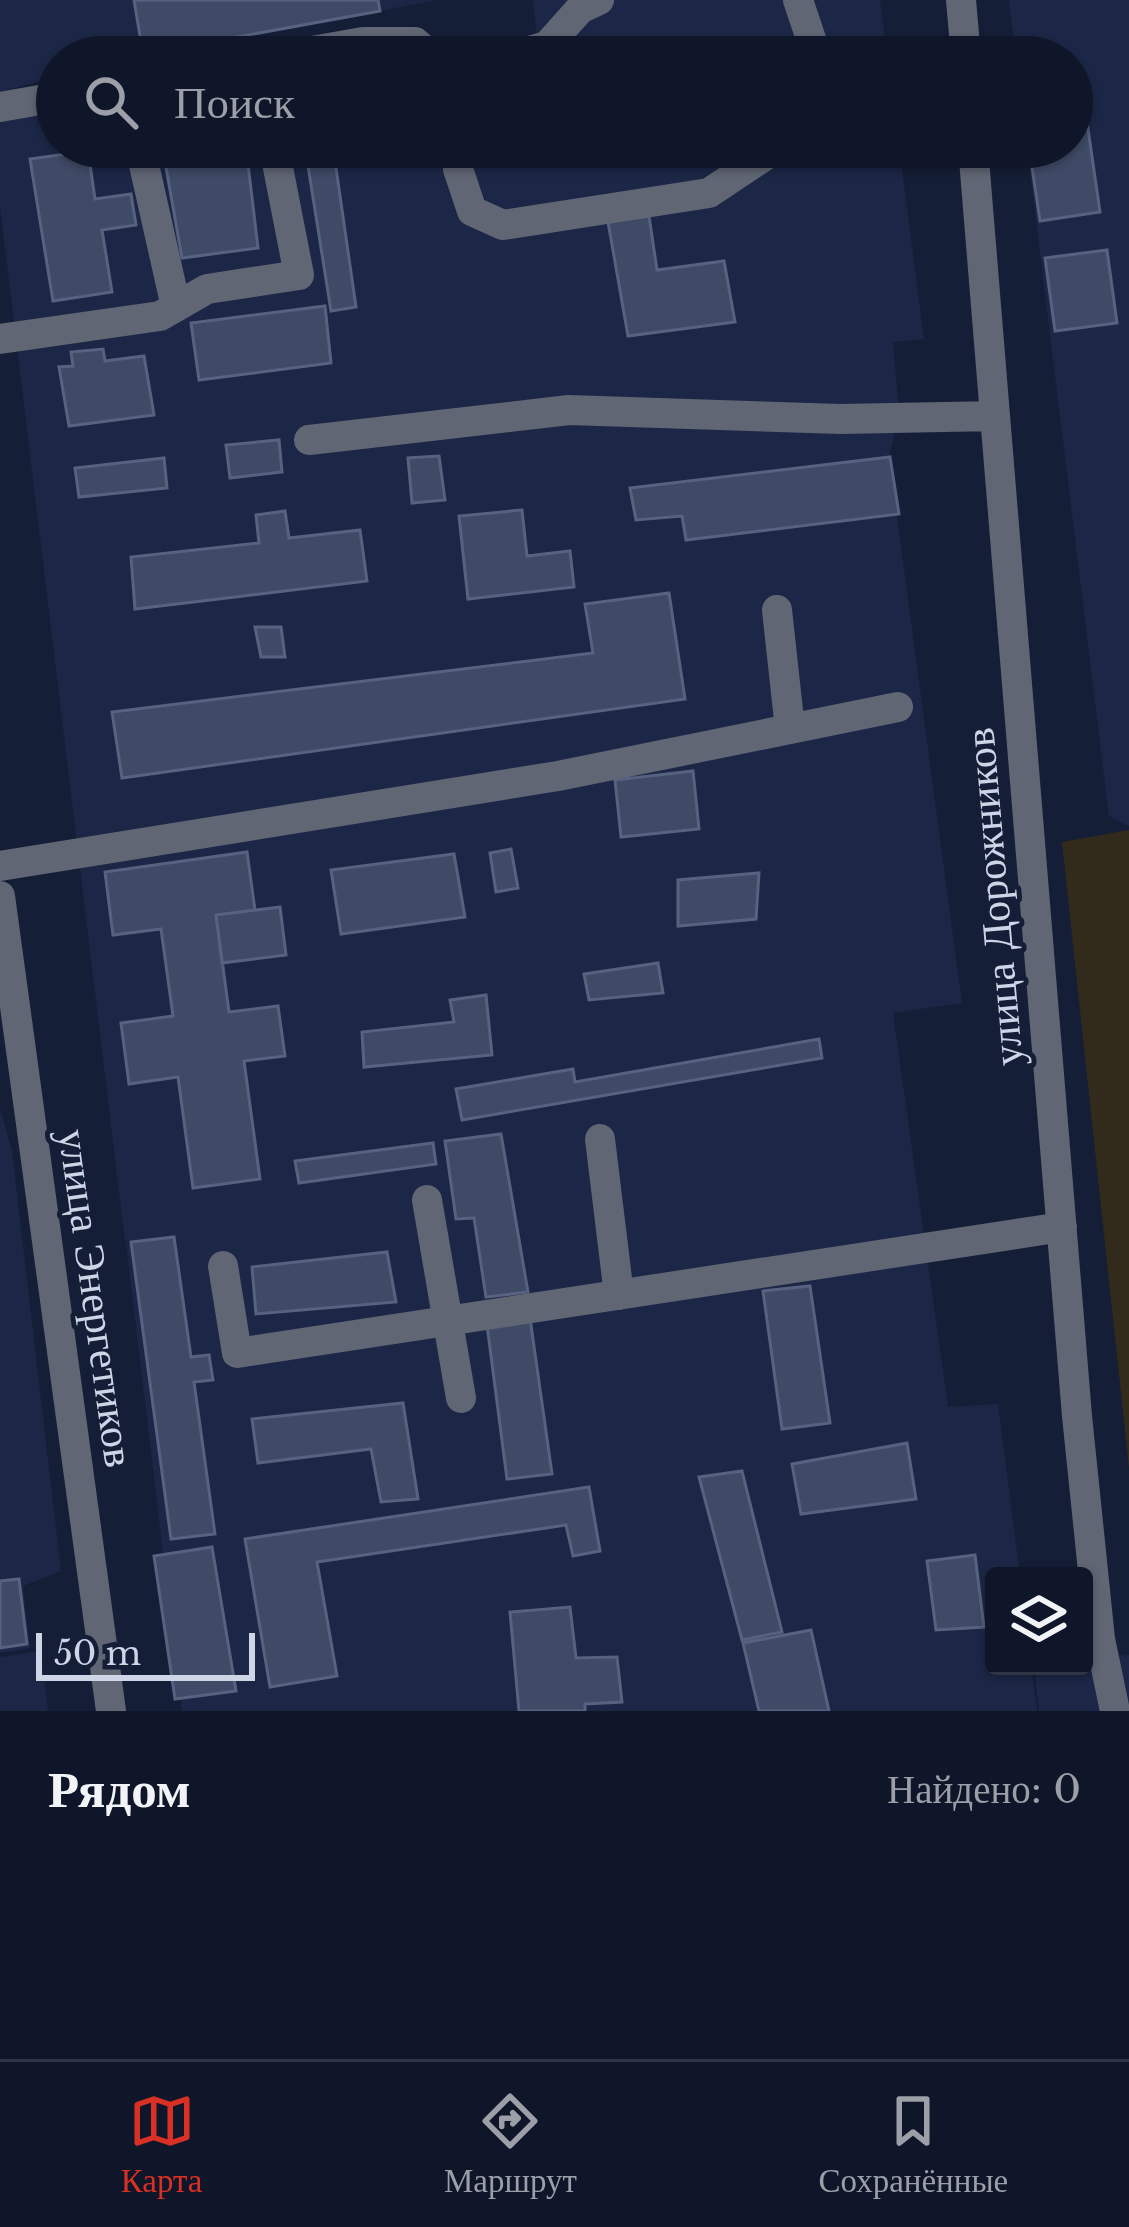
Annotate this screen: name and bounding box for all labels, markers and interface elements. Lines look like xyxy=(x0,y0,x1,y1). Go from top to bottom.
search box xyxy=(36,36,1093,168)
icon: search xyxy=(78,69,144,135)
text: Поиск xyxy=(174,74,295,130)
street label: улица Дорожников xyxy=(952,726,1034,1068)
street label: улица Энергетиков xyxy=(48,1126,146,1470)
map controls xyxy=(985,1567,1093,1675)
button: layers xyxy=(985,1567,1093,1675)
scale bar xyxy=(36,1627,255,1680)
text: 50 m xyxy=(54,1633,141,1674)
text: Рядом xyxy=(48,1758,191,1821)
text: Найдено: 0 xyxy=(887,1765,1081,1814)
tab: Карта xyxy=(121,2088,203,2201)
tab: Маршрут xyxy=(444,2088,577,2201)
tab: Сохранённые xyxy=(818,2088,1008,2201)

